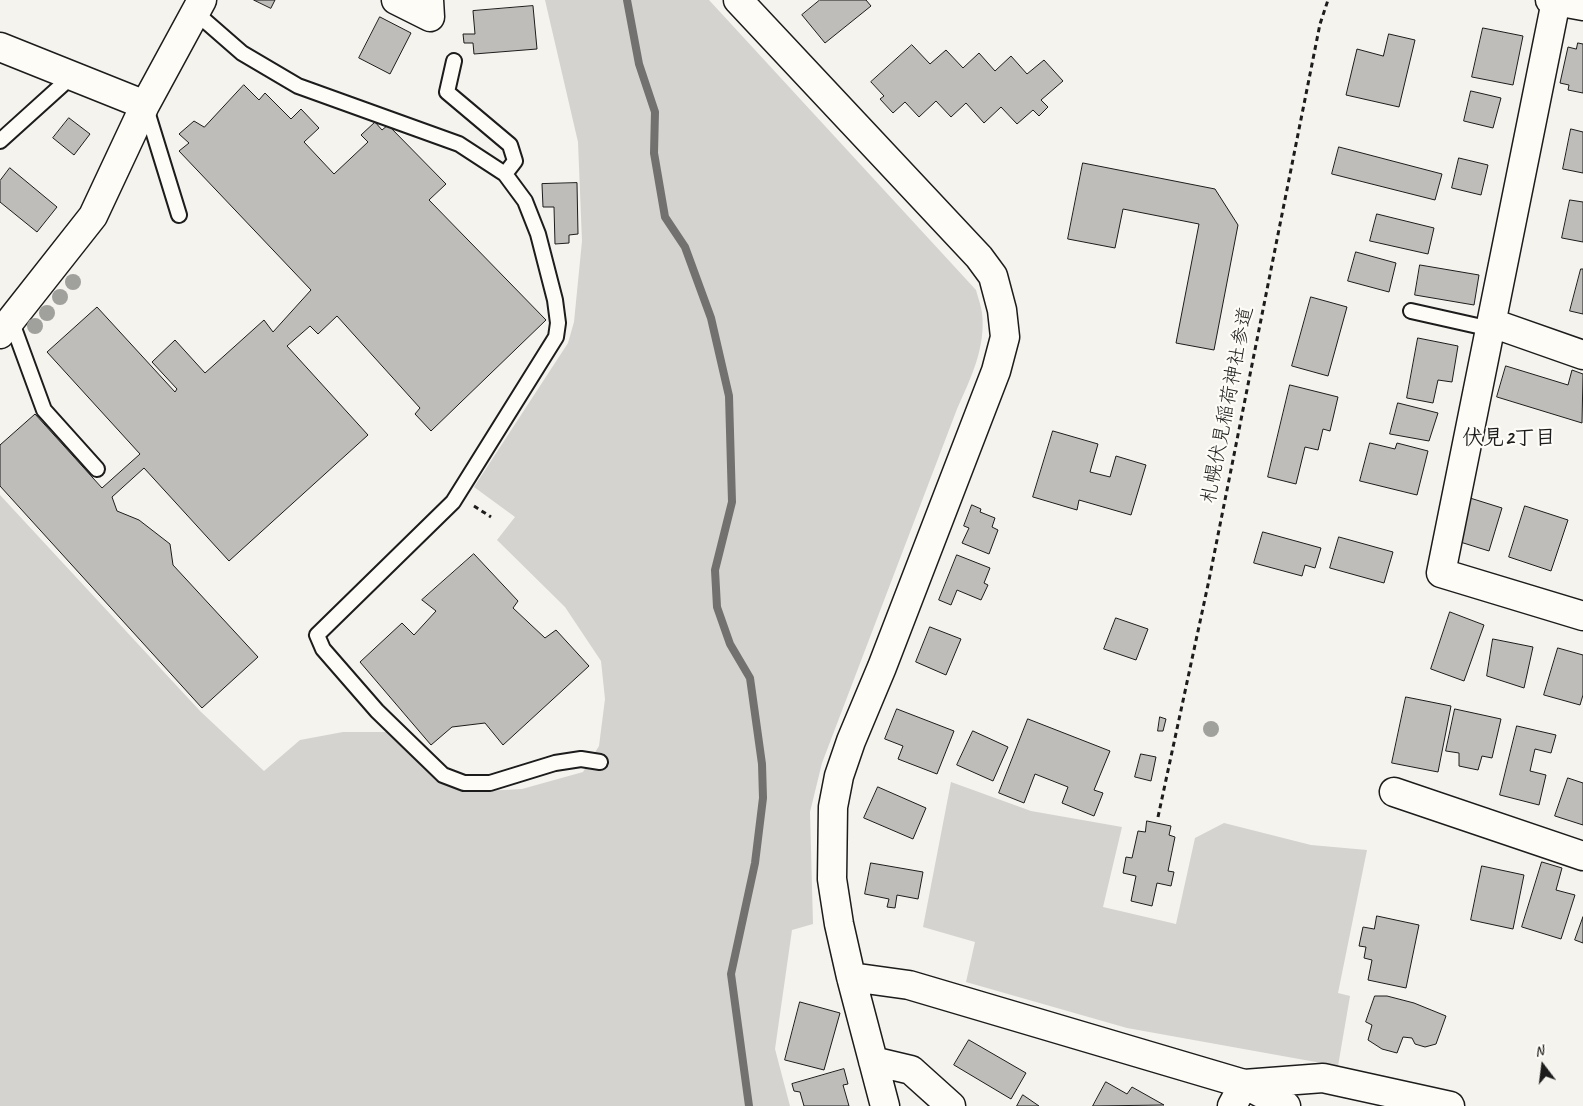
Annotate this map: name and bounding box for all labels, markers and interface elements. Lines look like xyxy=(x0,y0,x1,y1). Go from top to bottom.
street label: 札幌伏見稲荷神社参道 xyxy=(1197,305,1259,505)
district label: 伏見2丁目 xyxy=(1462,425,1556,451)
north arrow xyxy=(1518,1041,1568,1091)
text: N xyxy=(1533,1042,1545,1060)

